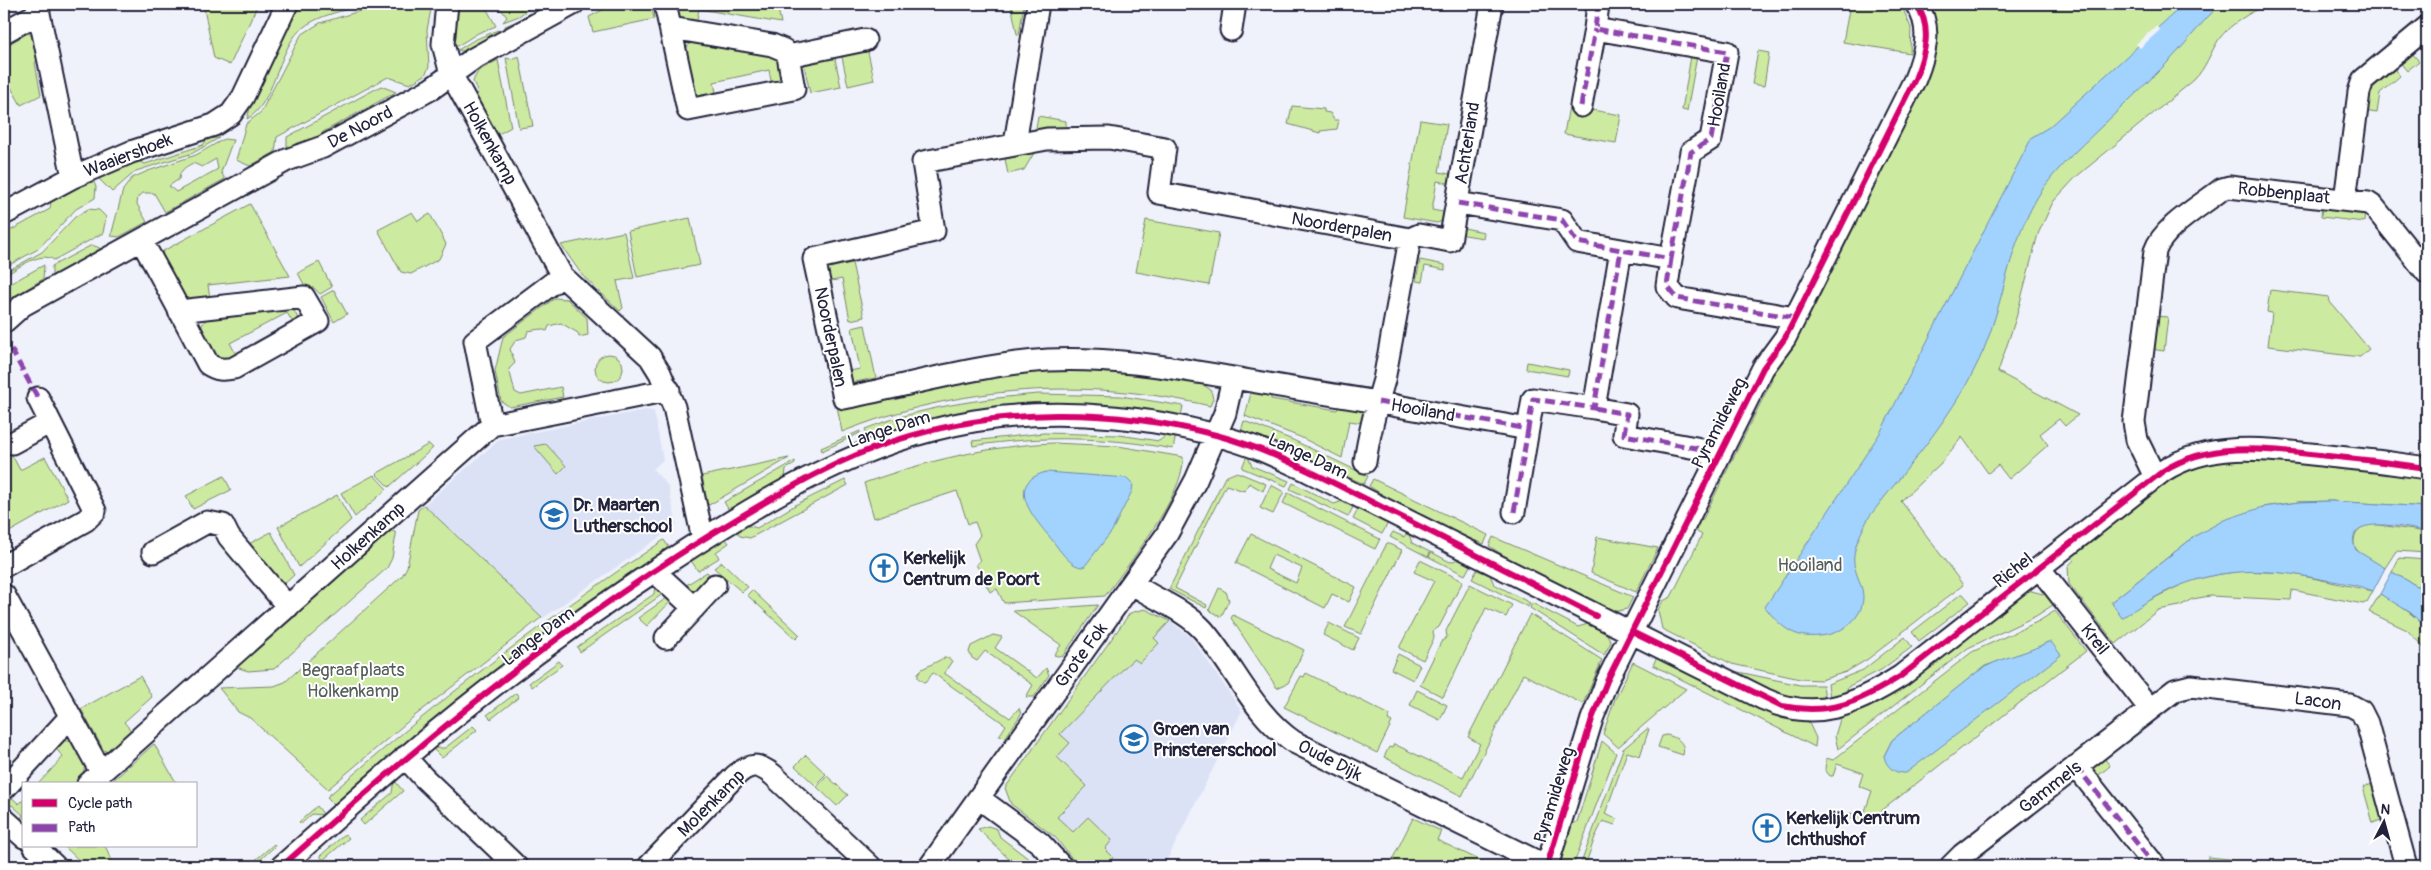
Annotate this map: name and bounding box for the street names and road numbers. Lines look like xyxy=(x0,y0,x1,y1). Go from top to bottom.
street label: Hooiland xyxy=(1703,61,1736,129)
street label: Holkenkamp xyxy=(457,97,522,189)
street label: Achterland xyxy=(1450,100,1485,186)
street label: De Noord xyxy=(324,101,397,154)
street label: Waaiershoek xyxy=(81,128,176,183)
street label: Robbenplaat xyxy=(2237,177,2332,210)
street label: Noorderpalen xyxy=(1290,207,1394,248)
street label: Noorderpalen xyxy=(809,285,852,389)
street label: Pyramideweg xyxy=(1687,374,1752,473)
street label: Hooiland xyxy=(1389,394,1457,427)
street label: Lange Dam xyxy=(845,405,933,454)
street label: Lange Dam xyxy=(1264,428,1351,485)
street label: Holkenkamp xyxy=(326,497,410,576)
street label: Richel xyxy=(1989,548,2038,593)
street label: Lange Dam xyxy=(497,601,579,671)
street label: Grote Fok xyxy=(1050,618,1113,692)
street label: Kreil xyxy=(2075,619,2114,660)
street label: Lacon xyxy=(2293,687,2343,716)
street label: Oude Dijk xyxy=(1294,735,1366,787)
street label: Pyramideweg xyxy=(1529,744,1580,846)
street label: Gammels xyxy=(2014,756,2086,819)
street label: Molenkamp xyxy=(673,765,750,842)

